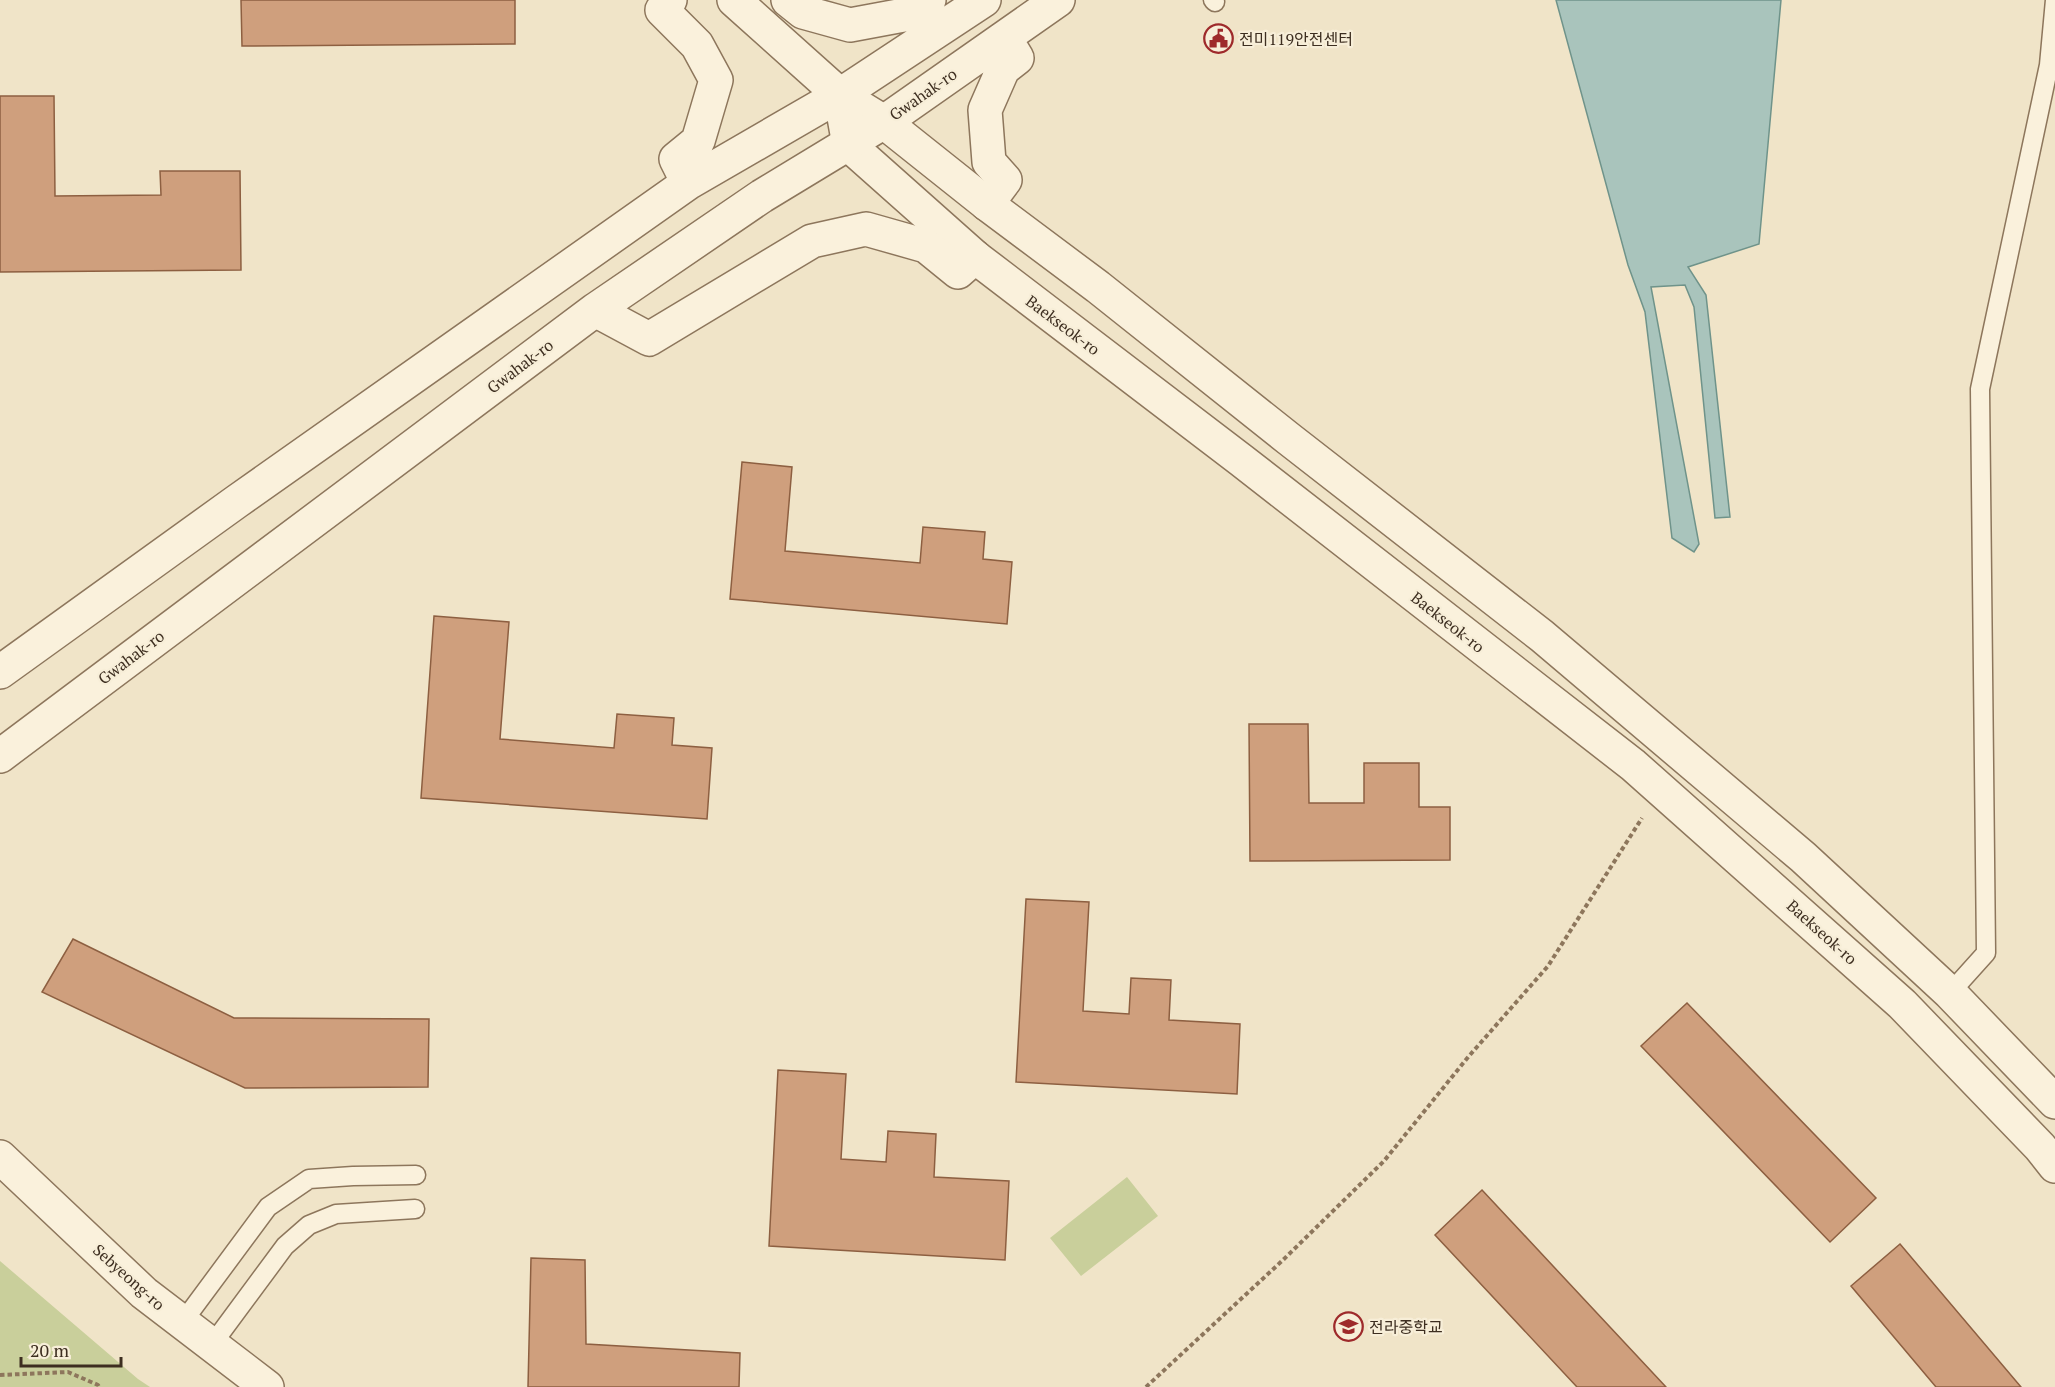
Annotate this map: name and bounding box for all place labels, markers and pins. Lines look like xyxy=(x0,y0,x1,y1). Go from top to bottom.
public building icon: 전미119안전센터 xyxy=(1202,23,1234,55)
place label: 전미119안전센터 xyxy=(1239,28,1353,50)
school or university icon: 전라중학교 xyxy=(1332,1311,1364,1343)
place label: 전라중학교 xyxy=(1369,1316,1443,1338)

